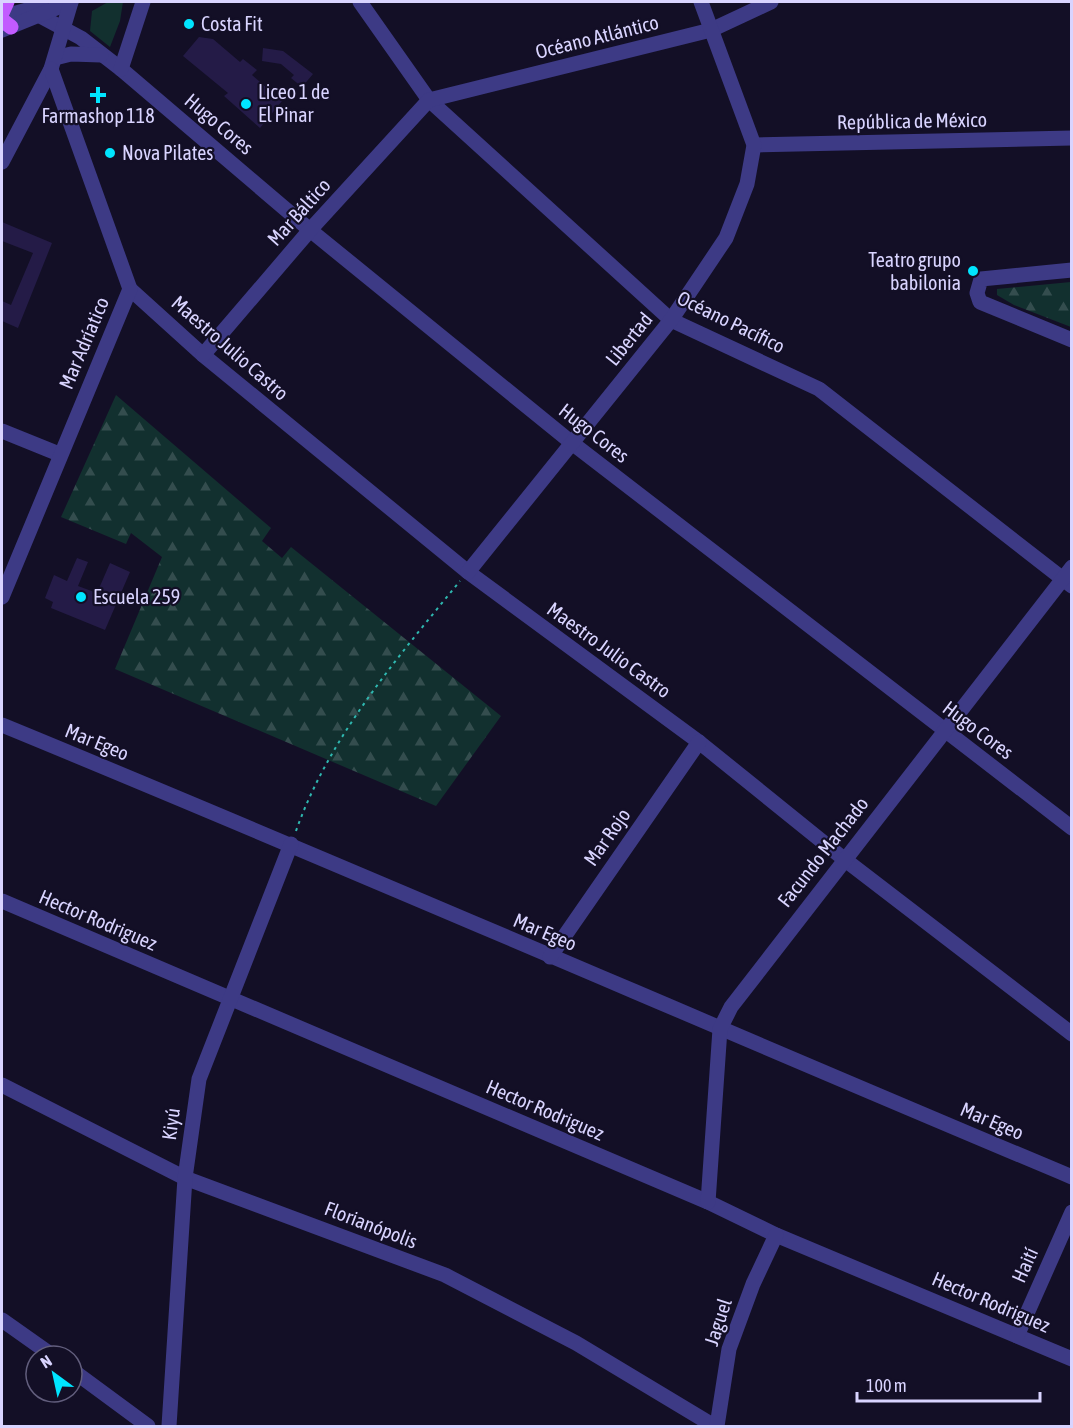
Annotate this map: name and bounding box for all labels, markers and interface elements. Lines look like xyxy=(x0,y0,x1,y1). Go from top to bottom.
street label: Océano Atlántico xyxy=(533,10,661,63)
place label: Costa Fit xyxy=(201,12,263,35)
marker: Costa Fit xyxy=(182,17,196,31)
place label: Liceo 1 de El Pinar xyxy=(258,80,330,126)
marker: Farmashop 118 xyxy=(91,88,105,102)
street label: Hugo Cores xyxy=(180,88,258,159)
marker: Liceo 1 de El Pinar xyxy=(239,97,253,111)
place label: Farmashop 118 xyxy=(41,104,155,127)
street label: República de México xyxy=(837,108,987,133)
place label: Nova Pilates xyxy=(122,141,213,164)
marker: Nova Pilates xyxy=(103,146,117,160)
street label: Mar Báltico xyxy=(262,173,335,250)
place label: Teatro grupo babilonia xyxy=(868,248,961,294)
marker: Teatro grupo babilonia xyxy=(966,264,980,278)
street label: Océano Pacífico xyxy=(674,286,789,358)
street label: Maestro Julio Castro xyxy=(167,291,293,405)
street label: Mar Adríatico xyxy=(54,293,113,392)
street label: Libertad xyxy=(600,308,657,370)
street label: Hugo Cores xyxy=(555,398,634,467)
place label: Escuela 259 xyxy=(93,585,180,608)
marker: Escuela 259 xyxy=(74,590,88,604)
street label: Maestro Julio Castro xyxy=(543,597,676,702)
street label: Hugo Cores xyxy=(939,696,1018,763)
street label: Mar Egeo xyxy=(62,718,132,765)
street label: Facundo Machado xyxy=(773,792,873,911)
street label: Mar Rojo xyxy=(579,804,635,870)
street label: Hector Rodriguez xyxy=(36,884,160,955)
street label: Mar Egeo xyxy=(510,908,580,955)
street label: Hector Rodriguez xyxy=(483,1074,607,1145)
street label: Mar Egeo xyxy=(957,1097,1027,1144)
street label: Kiyú xyxy=(157,1106,184,1142)
street label: Florianópolis xyxy=(322,1196,421,1253)
street label: Haití xyxy=(1007,1243,1043,1286)
street label: Hector Rodriguez xyxy=(929,1266,1053,1337)
street label: Jaguel xyxy=(699,1295,736,1348)
north arrow xyxy=(24,1344,84,1404)
text: N xyxy=(37,1351,55,1372)
scale bar xyxy=(857,1365,1040,1403)
text: 100 m xyxy=(866,1375,907,1396)

